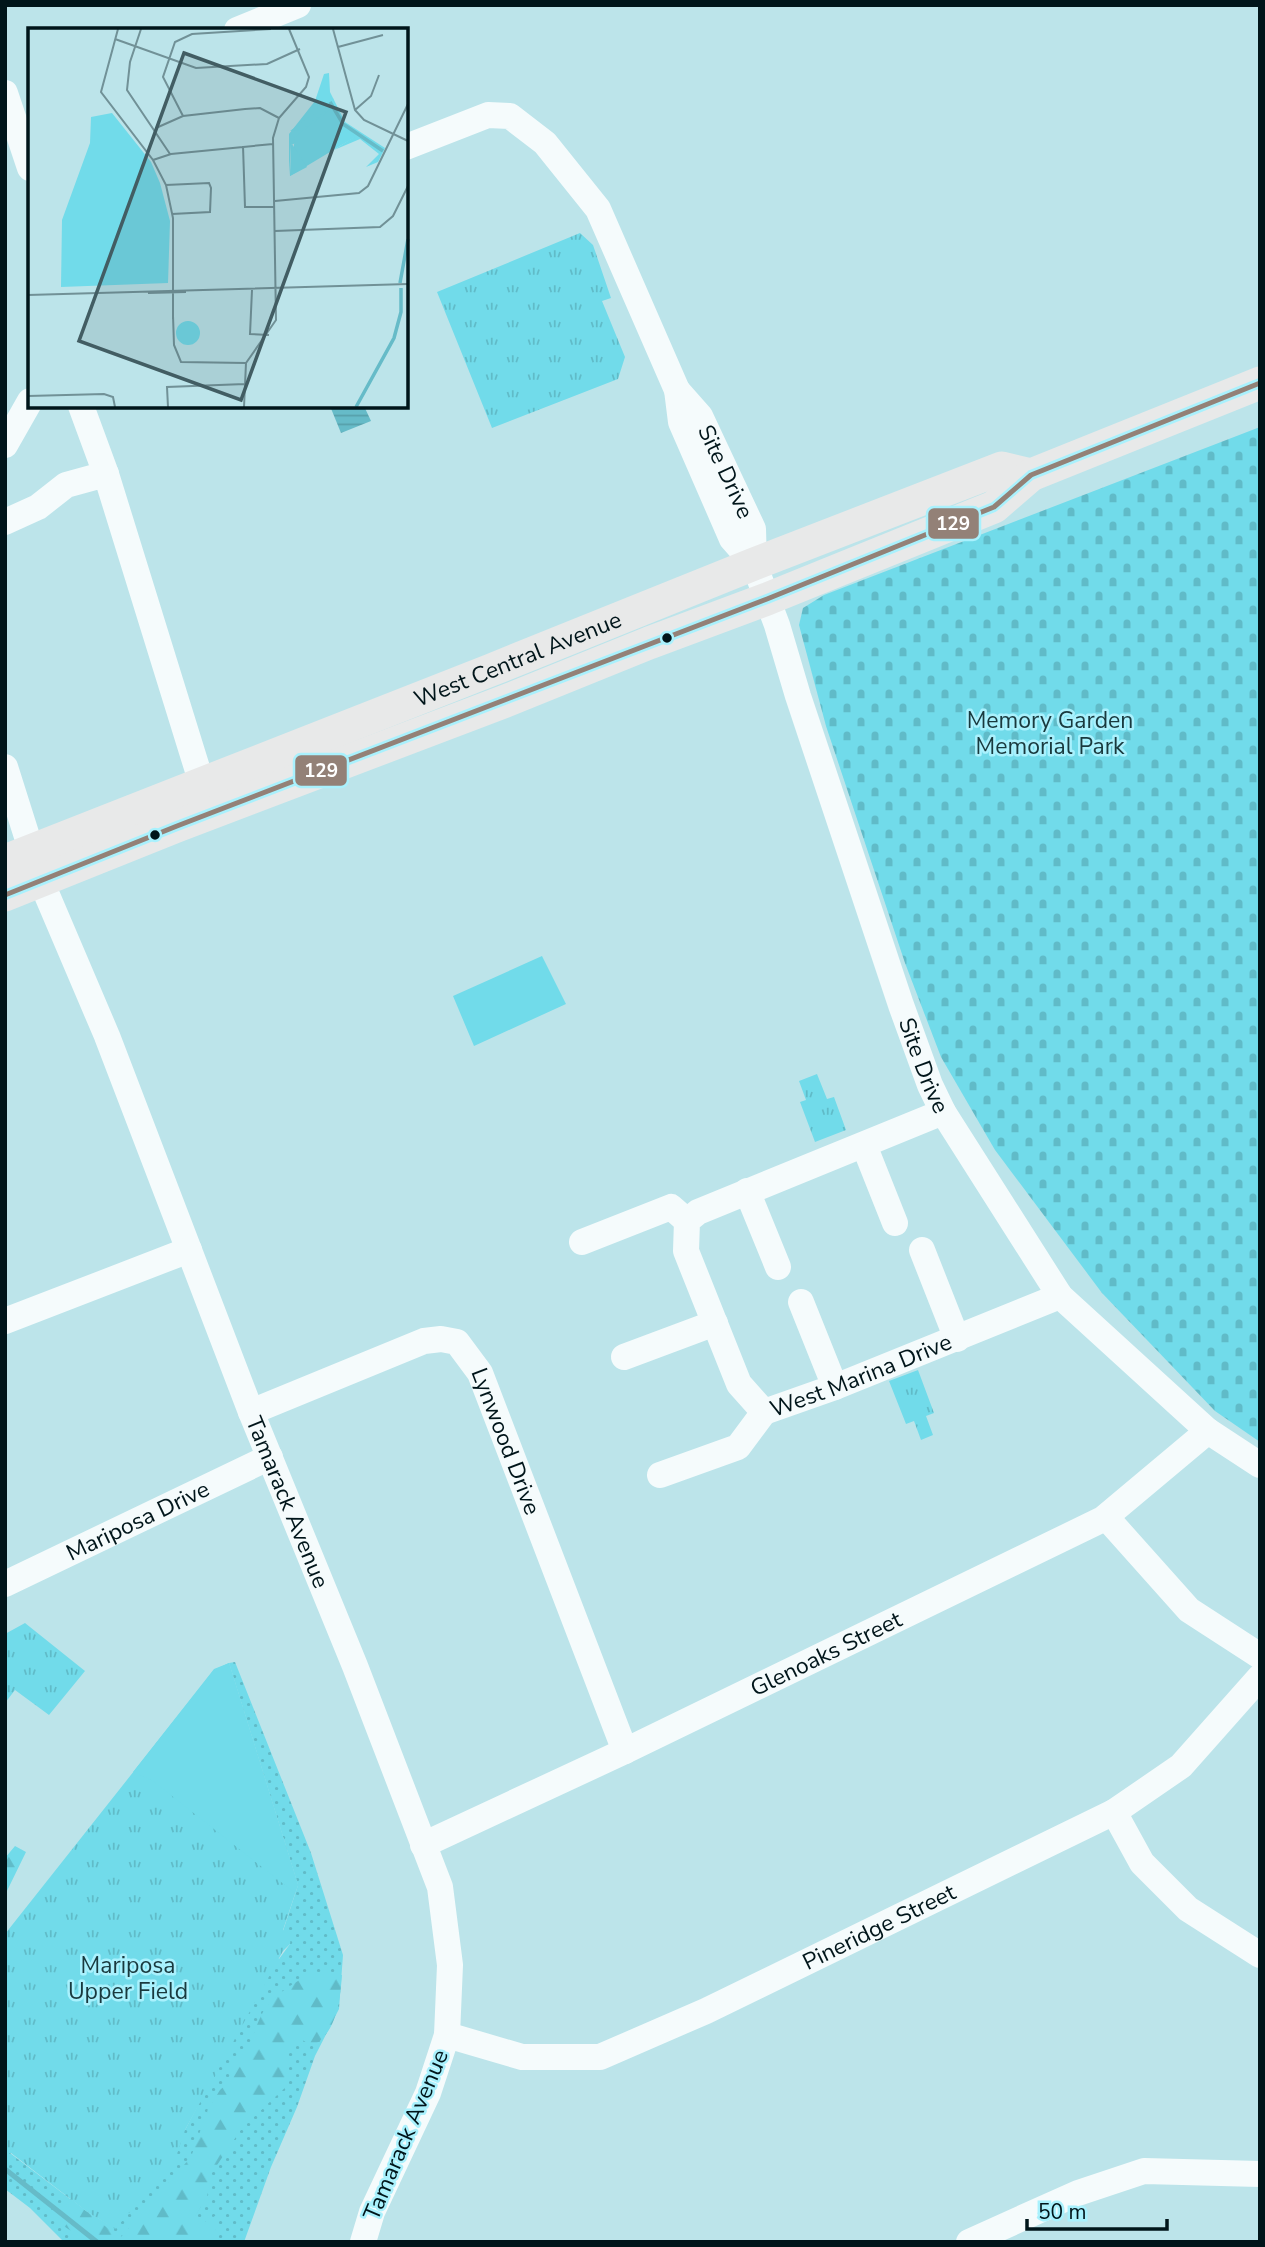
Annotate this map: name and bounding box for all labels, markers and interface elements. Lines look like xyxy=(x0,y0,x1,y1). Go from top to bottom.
inset map xyxy=(28,28,408,408)
street label: Site Drive xyxy=(691,420,761,523)
line badge: 129 xyxy=(927,507,980,540)
text: 129 xyxy=(936,511,970,537)
street label: West Central Avenue xyxy=(409,604,626,714)
unlabelled marker xyxy=(660,631,674,645)
park label: Memory Garden Memorial Park xyxy=(967,705,1133,762)
line badge: 129 xyxy=(294,754,348,787)
text: 129 xyxy=(304,758,338,784)
unlabelled marker xyxy=(148,828,162,842)
street label: Site Drive xyxy=(891,1013,957,1118)
street label: West Marina Drive xyxy=(766,1326,956,1424)
street label: Lynwood Drive xyxy=(464,1363,548,1519)
street label: Tamarack Avenue xyxy=(239,1412,337,1593)
street label: Mariposa Drive xyxy=(61,1473,214,1568)
street label: Glenoaks Street xyxy=(745,1603,908,1703)
street label: Pineridge Street xyxy=(797,1876,961,1977)
park label: Mariposa Upper Field xyxy=(68,1950,188,2007)
street label: Tamarack Avenue xyxy=(356,2045,456,2225)
scale bar xyxy=(1027,2188,1167,2232)
text: 50 m xyxy=(1038,2198,1087,2226)

